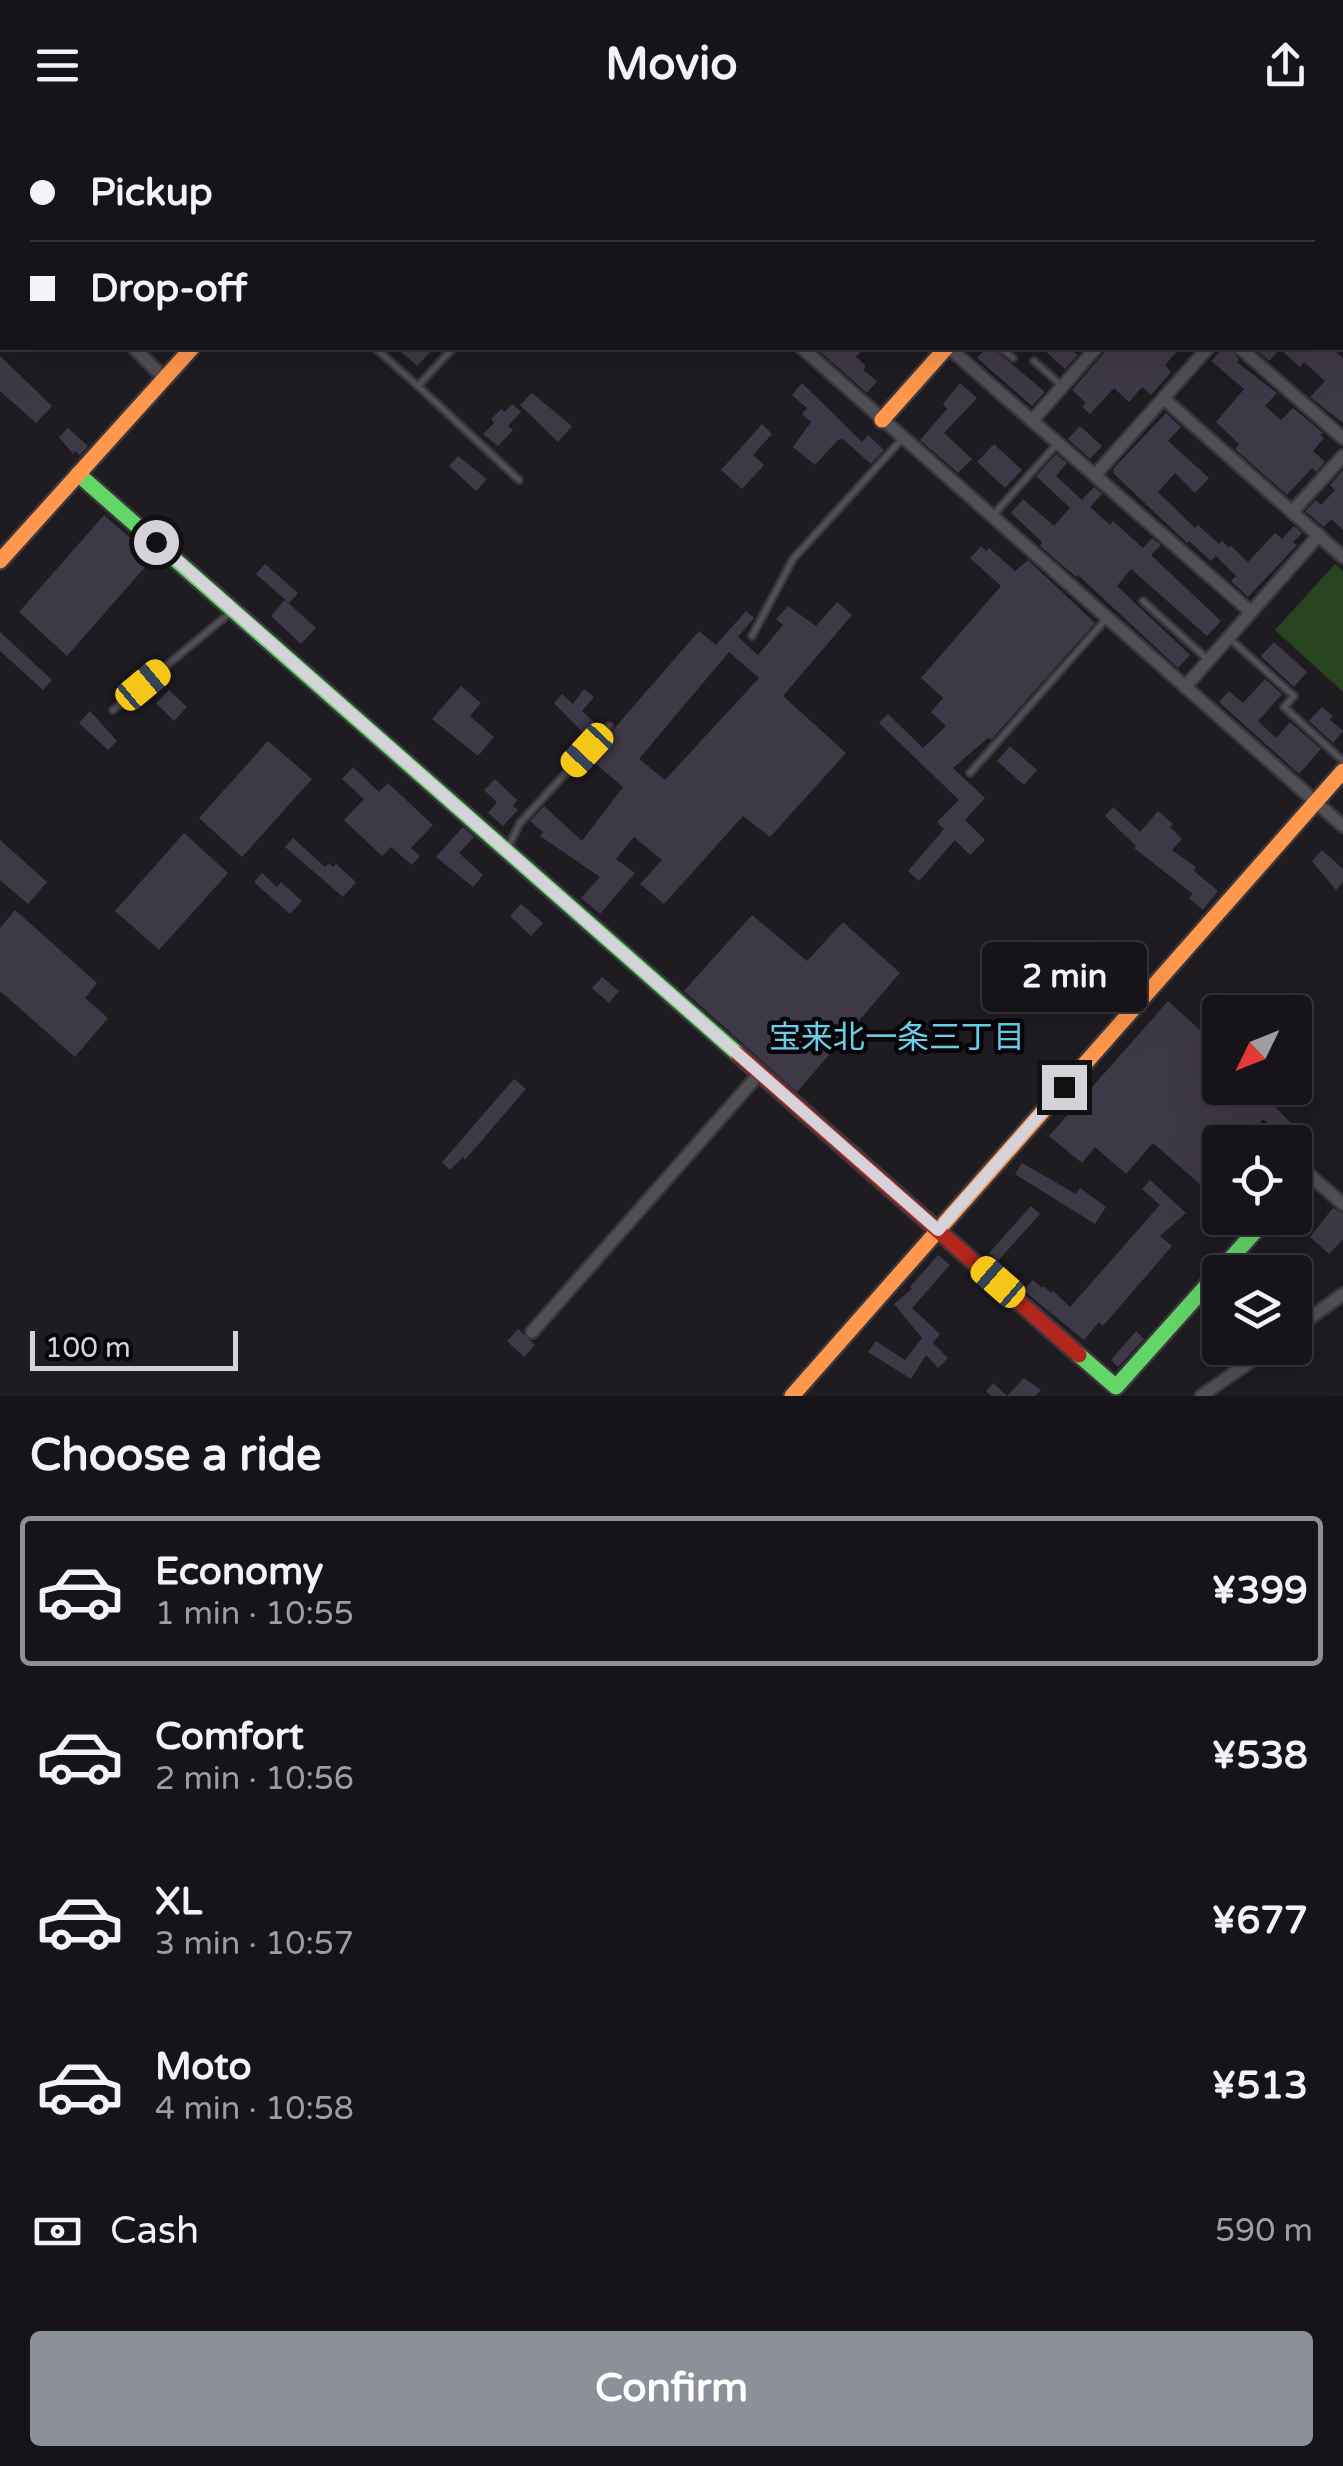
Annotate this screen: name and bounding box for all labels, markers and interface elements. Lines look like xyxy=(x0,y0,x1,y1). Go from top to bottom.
icon: menu xyxy=(30,38,85,93)
text: Movio xyxy=(605,38,738,92)
icon: share xyxy=(1258,38,1313,93)
text: Pickup xyxy=(90,170,213,216)
text: Drop-off xyxy=(90,266,247,312)
route start xyxy=(134,520,179,565)
car xyxy=(110,654,176,716)
car xyxy=(556,718,618,782)
callout: 2 min xyxy=(982,942,1146,1012)
text: 2 min xyxy=(1022,958,1107,996)
north arrow xyxy=(1202,995,1312,1105)
map controls xyxy=(1202,995,1312,1365)
district label: 宝来北一条三丁目 xyxy=(769,1019,1025,1057)
route end xyxy=(1042,1065,1087,1110)
button: locate xyxy=(1202,1125,1312,1235)
car xyxy=(966,1251,1030,1313)
button: layers xyxy=(1202,1255,1312,1365)
scale bar xyxy=(30,1326,238,1370)
text: 100 m xyxy=(45,1331,131,1365)
text: Choose a ride xyxy=(30,1429,321,1483)
icon: car xyxy=(35,1546,125,1636)
text: Economy xyxy=(155,1549,323,1595)
text: ¥399 xyxy=(1211,1568,1308,1614)
text: 1 min · 10:55 xyxy=(155,1595,354,1633)
icon: car xyxy=(35,1711,125,1801)
text: Comfort xyxy=(155,1714,304,1760)
text: ¥538 xyxy=(1211,1733,1308,1779)
text: 2 min · 10:56 xyxy=(155,1760,354,1798)
icon: car xyxy=(35,1876,125,1966)
text: XL xyxy=(155,1879,202,1925)
text: ¥677 xyxy=(1211,1898,1308,1944)
text: 3 min · 10:57 xyxy=(155,1925,354,1963)
icon: car xyxy=(35,2041,125,2131)
text: Moto xyxy=(155,2044,251,2090)
text: ¥513 xyxy=(1211,2063,1308,2109)
text: 4 min · 10:58 xyxy=(155,2090,354,2128)
icon: cash xyxy=(30,2204,85,2259)
text: Cash xyxy=(110,2208,199,2254)
text: 590 m xyxy=(1215,2212,1313,2250)
button: Confirm xyxy=(30,2331,1313,2446)

